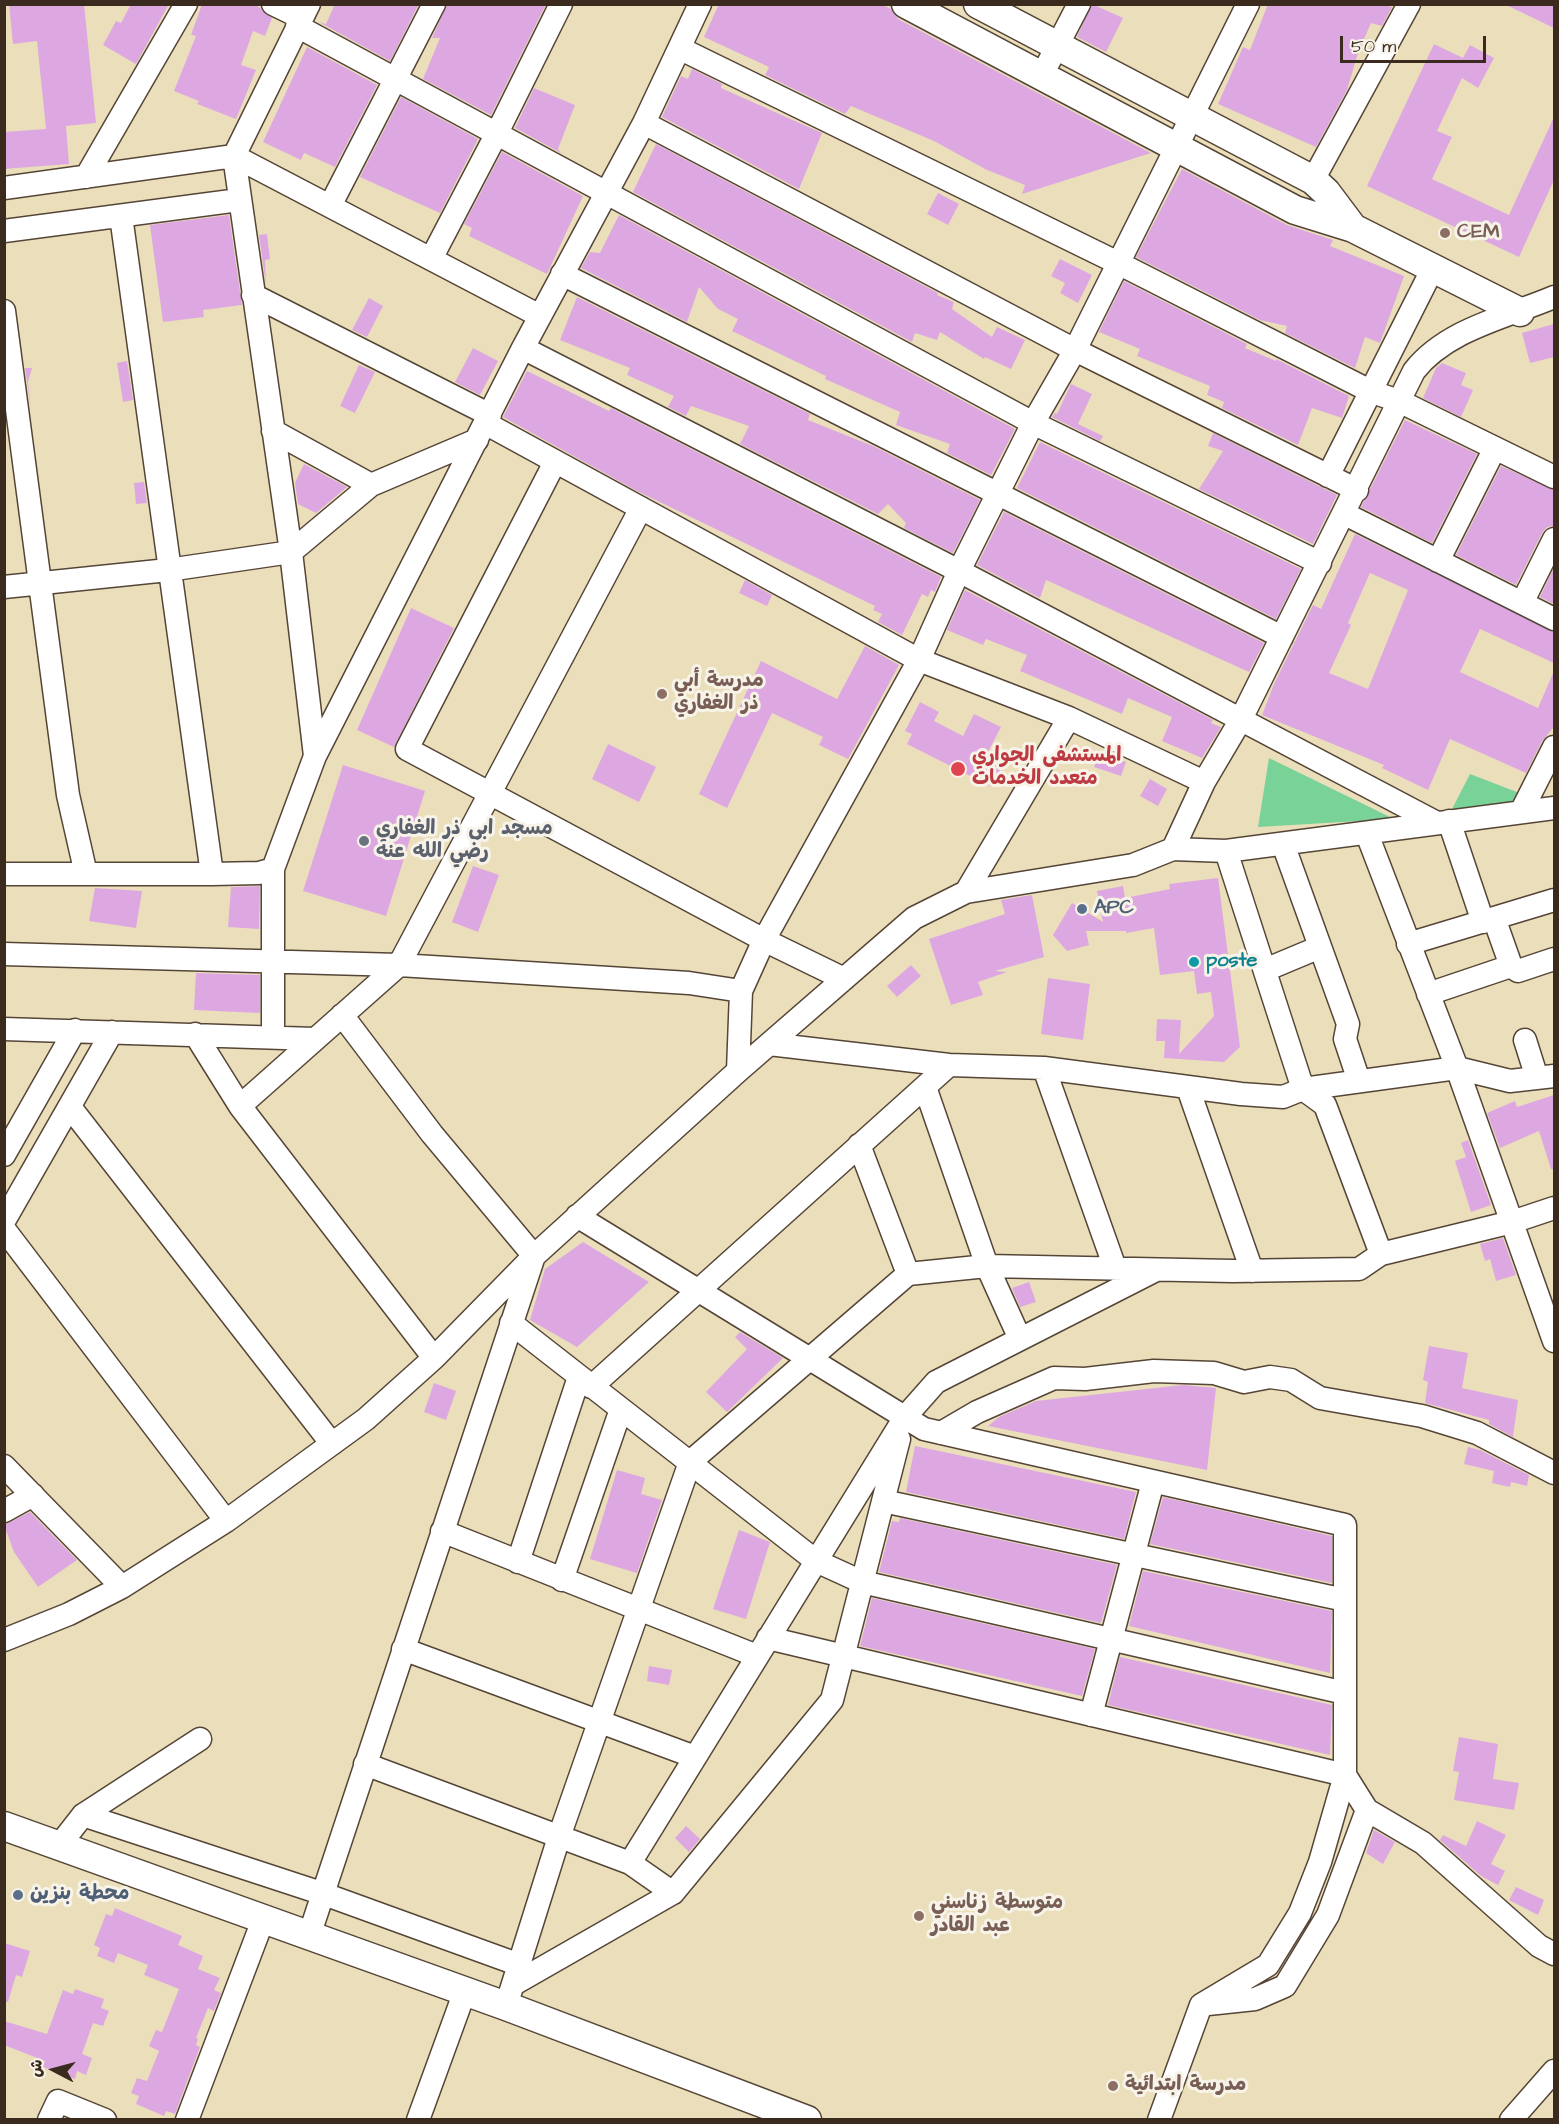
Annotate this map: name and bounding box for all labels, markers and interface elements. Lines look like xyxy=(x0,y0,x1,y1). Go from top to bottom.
scale bar xyxy=(1343,24,1488,62)
text: 50 m xyxy=(1351,34,1396,59)
place label: CEM xyxy=(1457,221,1500,245)
marker: CEM xyxy=(1438,226,1452,240)
place label: مدرسة أبي ذر الغفاري xyxy=(674,670,764,717)
marker: مدرسة أبي ذر الغفاري xyxy=(655,687,669,701)
place label: المستشفى الجواري متعدد الخدمات xyxy=(972,745,1121,792)
marker: المستشفى الجواري متعدد الخدمات xyxy=(949,760,967,778)
place label: مسجد ابي ذر الغفاري رضي الله عنه xyxy=(376,818,553,865)
marker: مسجد ابي ذر الغفاري رضي الله عنه xyxy=(357,834,371,848)
place label: APC xyxy=(1094,897,1134,921)
marker: APC xyxy=(1075,902,1089,916)
place label: poste xyxy=(1206,950,1257,974)
marker: poste xyxy=(1187,955,1201,969)
place label: محطة بنزين xyxy=(30,1883,129,1907)
marker: محطة بنزين xyxy=(11,1888,25,1902)
place label: متوسطة زناسني عبد القادر xyxy=(931,1892,1063,1939)
marker: متوسطة زناسني عبد القادر xyxy=(912,1909,926,1923)
north arrow xyxy=(24,2040,84,2100)
text: ش xyxy=(24,2058,48,2078)
place label: مدرسة ابتدائية xyxy=(1125,2074,1246,2098)
marker: مدرسة ابتدائية xyxy=(1106,2079,1120,2093)

